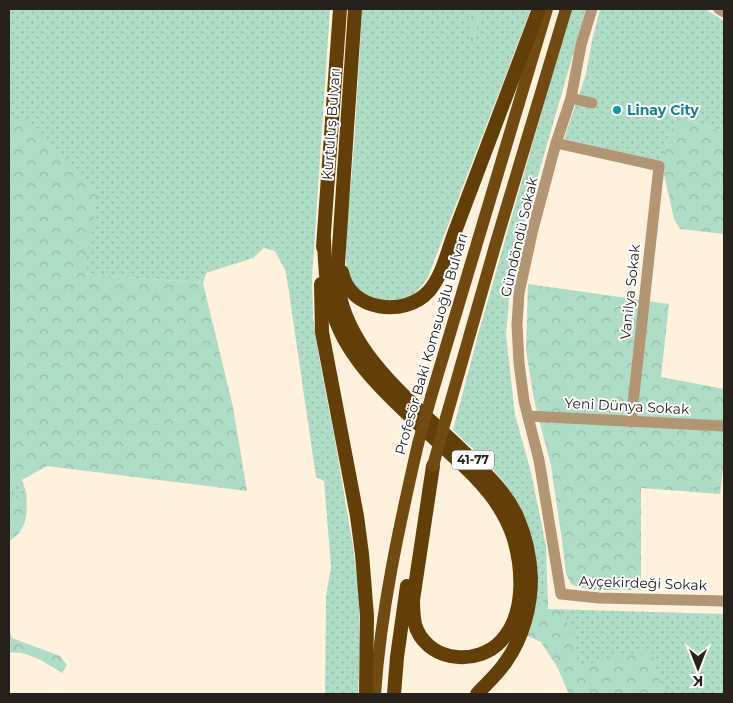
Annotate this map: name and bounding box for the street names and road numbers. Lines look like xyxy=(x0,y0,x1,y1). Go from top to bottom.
street label: Kurtuluş Bulvarı xyxy=(318,67,344,181)
street label: Gündöndü Sokak xyxy=(496,175,542,299)
street label: Profesör Baki Komsuoğlu Bulvarı xyxy=(391,231,471,457)
street label: Vanilya Sokak xyxy=(616,243,644,341)
street label: Yeni Dünya Sokak xyxy=(564,394,691,418)
road number: 41-77 xyxy=(452,450,494,470)
street label: Ayçekirdeği Sokak xyxy=(579,572,708,594)

